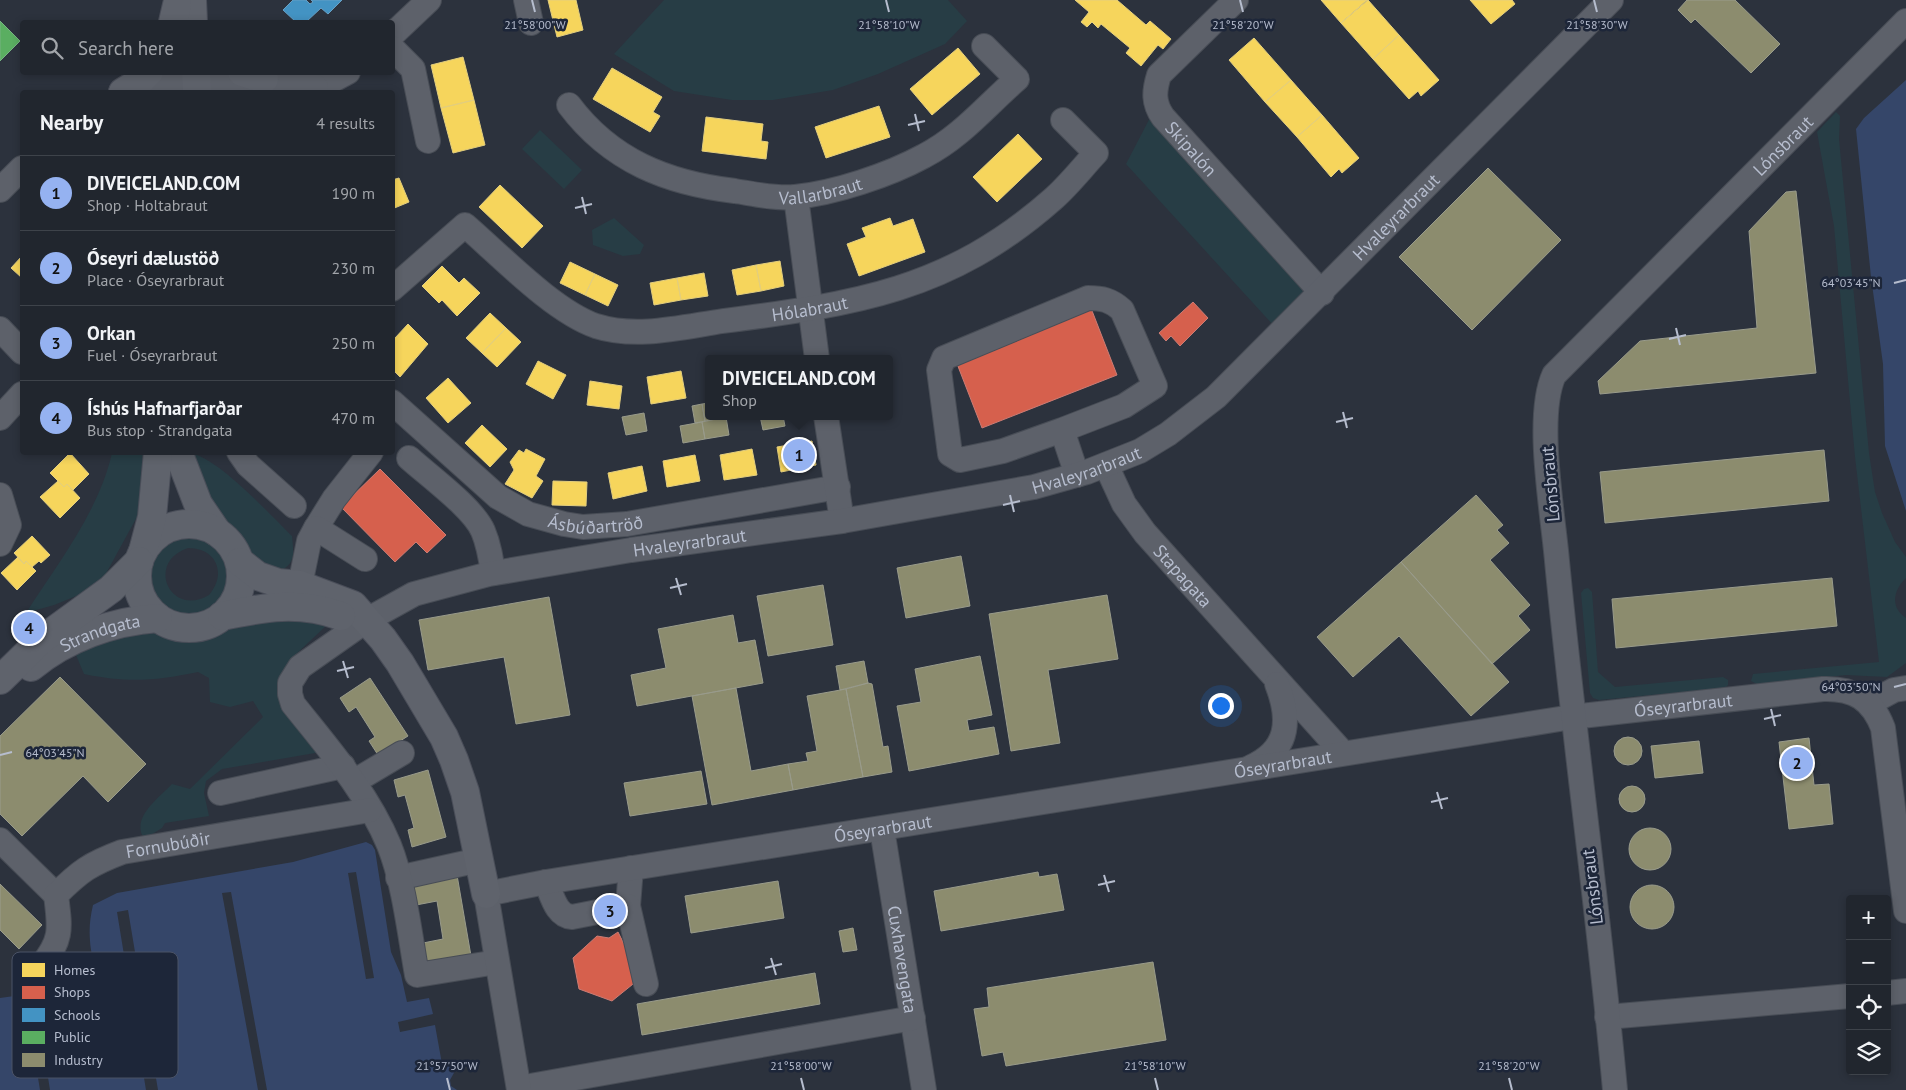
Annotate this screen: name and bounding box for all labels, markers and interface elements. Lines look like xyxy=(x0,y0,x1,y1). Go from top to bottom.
text: 21°58'00"W xyxy=(504,17,566,32)
text: 21°58'10"W xyxy=(858,17,920,32)
text: 21°58'20"W xyxy=(1212,17,1274,32)
text: 21°58'30"W xyxy=(1566,17,1628,32)
search box xyxy=(20,20,395,75)
icon: search xyxy=(38,34,66,62)
text: Search here xyxy=(78,36,174,60)
text: Nearby xyxy=(40,109,103,136)
street label: Lónsbraut xyxy=(1748,110,1818,180)
text: 4 results xyxy=(316,113,375,133)
street label: Skipalón xyxy=(1161,116,1222,181)
street label: Hvaleyrarbraut xyxy=(1347,168,1444,265)
text: DIVEICELAND.COM xyxy=(87,171,240,195)
street label: Vallarbraut xyxy=(777,171,865,209)
text: 1 xyxy=(51,183,61,203)
text: 190 m xyxy=(332,183,375,203)
text: Shop · Holtabraut xyxy=(87,195,208,215)
text: Óseyri dælustöð xyxy=(87,246,219,270)
text: 2 xyxy=(51,258,61,278)
text: 230 m xyxy=(332,258,375,278)
text: Place · Óseyrarbraut xyxy=(87,270,224,290)
text: 64°03'45"N xyxy=(1821,275,1881,290)
street label: Hólabraut xyxy=(770,290,850,326)
text: Orkan xyxy=(87,321,136,345)
text: 3 xyxy=(51,333,61,353)
text: 250 m xyxy=(332,333,375,353)
text: Fuel · Óseyrarbraut xyxy=(87,345,217,365)
popup xyxy=(705,355,893,420)
text: DIVEICELAND.COM xyxy=(722,366,876,390)
text: Shop xyxy=(722,390,757,410)
text: Íshús Hafnarfjarðar xyxy=(87,396,242,420)
text: 4 xyxy=(51,408,61,428)
text: 470 m xyxy=(332,408,375,428)
text: Bus stop · Strandgata xyxy=(87,420,233,440)
pin: 1 xyxy=(783,436,815,474)
street label: Hvaleyrarbraut xyxy=(1029,440,1144,499)
street label: Lónsbraut xyxy=(1535,445,1565,523)
street label: Ásbúðartröð xyxy=(546,509,645,539)
street label: Hvaleyrarbraut xyxy=(631,523,748,561)
street label: Stapagata xyxy=(1149,539,1218,612)
pin: 4 xyxy=(13,609,45,647)
street label: Strandgata xyxy=(55,609,142,657)
text: 64°03'50"N xyxy=(1821,679,1881,694)
street label: Óseyrarbraut xyxy=(1633,688,1734,722)
your location xyxy=(1208,693,1234,719)
street label: Óseyrarbraut xyxy=(1232,744,1333,783)
pin: 2 xyxy=(1781,744,1813,782)
text: 64°03'45"N xyxy=(25,745,85,760)
street label: Óseyrarbraut xyxy=(832,809,933,847)
street label: Fornubúðir xyxy=(124,826,212,863)
street label: Lónsbraut xyxy=(1576,848,1608,926)
pin: 3 xyxy=(594,892,626,930)
map controls xyxy=(1846,895,1891,1075)
button: + xyxy=(1846,895,1891,940)
street label: Cuxhavengata xyxy=(883,904,923,1015)
button: − xyxy=(1846,940,1891,985)
legend xyxy=(12,952,178,1078)
text: Homes xyxy=(54,961,95,979)
text: Shops xyxy=(54,983,90,1001)
button: locate xyxy=(1846,985,1891,1030)
text: Schools xyxy=(54,1006,101,1024)
text: Public xyxy=(54,1028,91,1046)
button: layers xyxy=(1846,1030,1891,1075)
text: Industry xyxy=(54,1051,103,1069)
text: 21°57'50"W xyxy=(416,1058,478,1073)
text: 21°58'00"W xyxy=(770,1058,832,1073)
text: 21°58'10"W xyxy=(1124,1058,1186,1073)
text: 21°58'20"W xyxy=(1478,1058,1540,1073)

